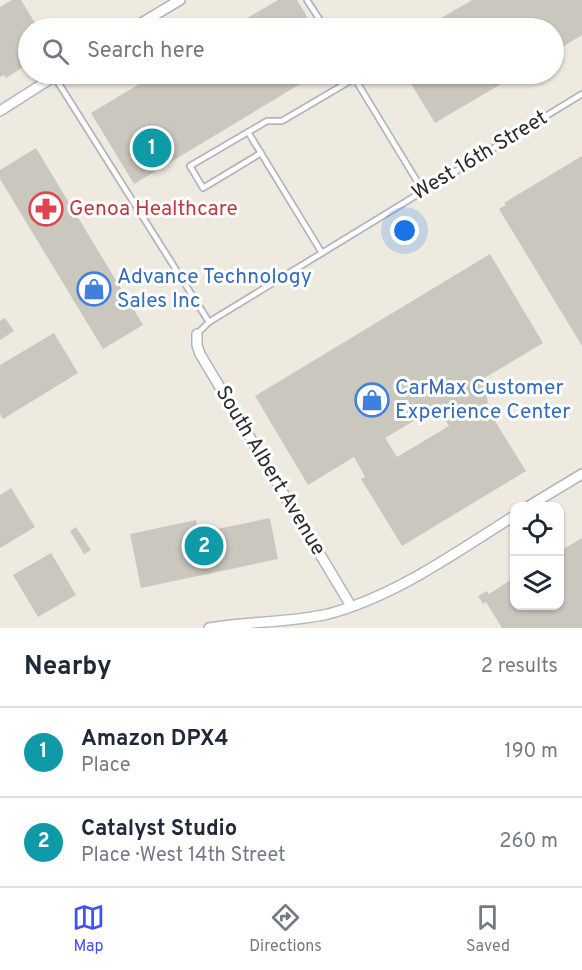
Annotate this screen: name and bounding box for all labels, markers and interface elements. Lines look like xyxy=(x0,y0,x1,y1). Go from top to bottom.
search box xyxy=(18,18,564,84)
icon: search xyxy=(39,35,72,68)
text: Search here xyxy=(87,38,205,65)
street label: West 16th Street xyxy=(407,105,553,207)
pin: 1 xyxy=(132,126,172,170)
pharmacy icon: Genoa Healthcare xyxy=(28,191,64,227)
place label: Genoa Healthcare xyxy=(69,196,238,223)
your location xyxy=(390,216,419,245)
place label: Advance Technology Sales Inc xyxy=(117,264,312,315)
shop icon: Advance Technology Sales Inc xyxy=(76,271,112,307)
place label: CarMax Customer Experience Center xyxy=(395,375,570,426)
street label: South Albert Avenue xyxy=(209,381,331,561)
shop icon: CarMax Customer Experience Center xyxy=(354,382,390,418)
map controls xyxy=(510,502,564,610)
button: locate xyxy=(510,502,564,556)
pin: 2 xyxy=(184,524,224,568)
button: layers xyxy=(510,556,564,610)
text: Nearby xyxy=(24,651,112,684)
text: 2 results xyxy=(481,654,558,680)
text: Amazon DPX4 xyxy=(81,726,229,753)
text: 1 xyxy=(40,739,48,765)
text: 190 m xyxy=(504,739,558,765)
text: Place xyxy=(81,753,131,779)
text: Catalyst Studio xyxy=(81,816,237,843)
text: 2 xyxy=(37,829,50,855)
text: 260 m xyxy=(499,829,558,855)
text: Place · West 14th Street xyxy=(81,843,286,869)
tab: Map xyxy=(72,901,105,957)
tab: Directions xyxy=(249,901,322,957)
tab: Saved xyxy=(466,901,510,957)

